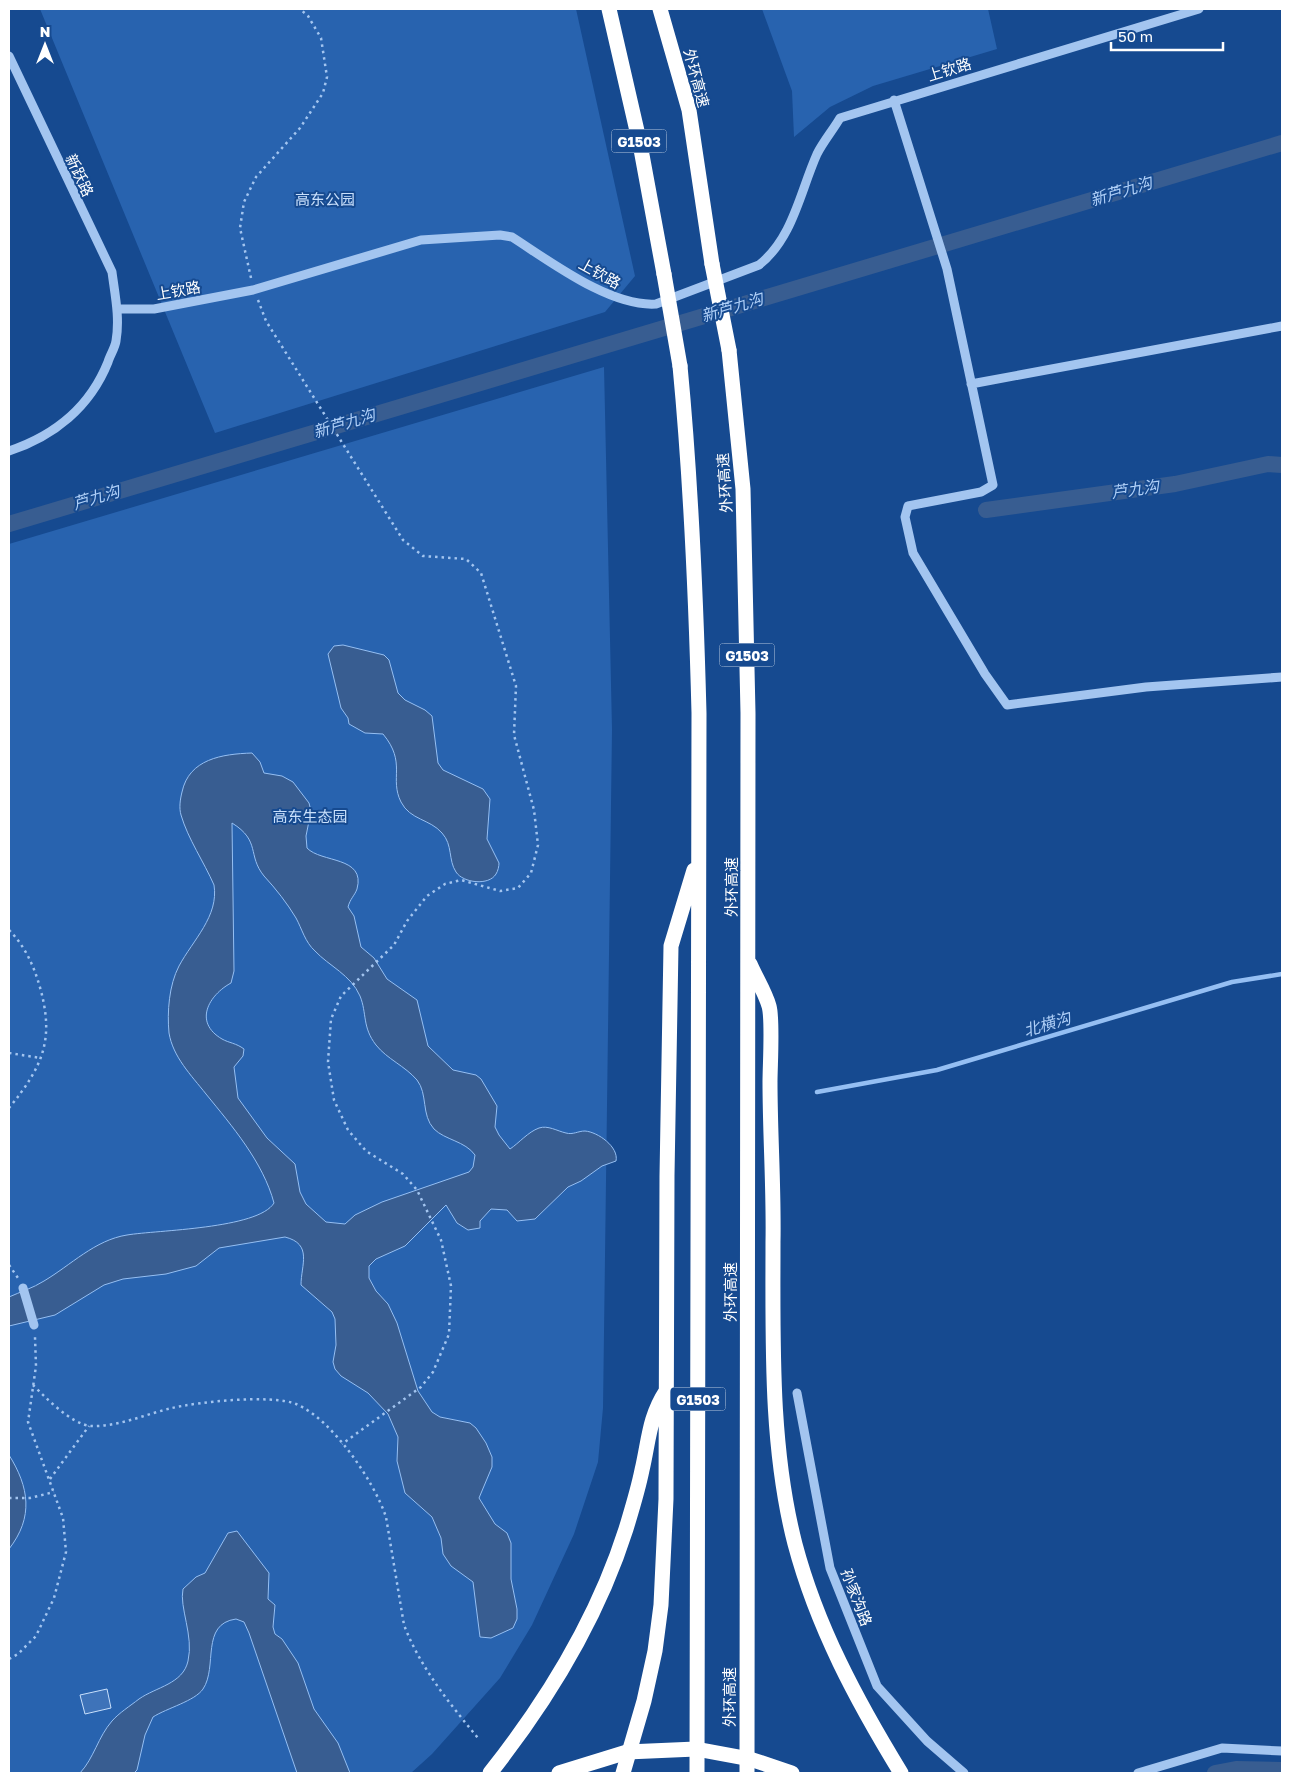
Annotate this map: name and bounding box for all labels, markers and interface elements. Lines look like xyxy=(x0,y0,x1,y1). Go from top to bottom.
north arrow xyxy=(20,20,70,70)
scale bar xyxy=(1111,20,1224,52)
text: N xyxy=(40,23,50,40)
text: 50 m xyxy=(1118,27,1153,45)
street label: 外环高速 xyxy=(681,47,713,109)
street label: 上钦路 xyxy=(925,54,973,84)
road number: G1503 xyxy=(612,130,666,152)
street label: 新跃路 xyxy=(62,151,98,199)
water label: 新芦九沟 xyxy=(1087,171,1156,210)
park label: 高东公园 xyxy=(295,190,355,208)
street label: 上钦路 xyxy=(576,254,624,292)
street label: 上钦路 xyxy=(154,277,202,303)
water label: 新芦九沟 xyxy=(698,287,767,326)
water label: 新芦九沟 xyxy=(310,403,379,442)
street label: 外环高速 xyxy=(713,452,735,514)
water label: 芦九沟 xyxy=(1110,475,1162,502)
water label: 芦九沟 xyxy=(70,480,124,514)
road number: G1503 xyxy=(720,644,774,666)
park label: 高东生态园 xyxy=(272,807,348,825)
street label: 外环高速 xyxy=(722,857,740,917)
water label: 北横沟 xyxy=(1021,1007,1075,1041)
street label: 外环高速 xyxy=(721,1262,739,1322)
road number: G1503 xyxy=(670,1388,726,1410)
street label: 孙家沟路 xyxy=(838,1566,876,1628)
street label: 外环高速 xyxy=(720,1667,738,1727)

